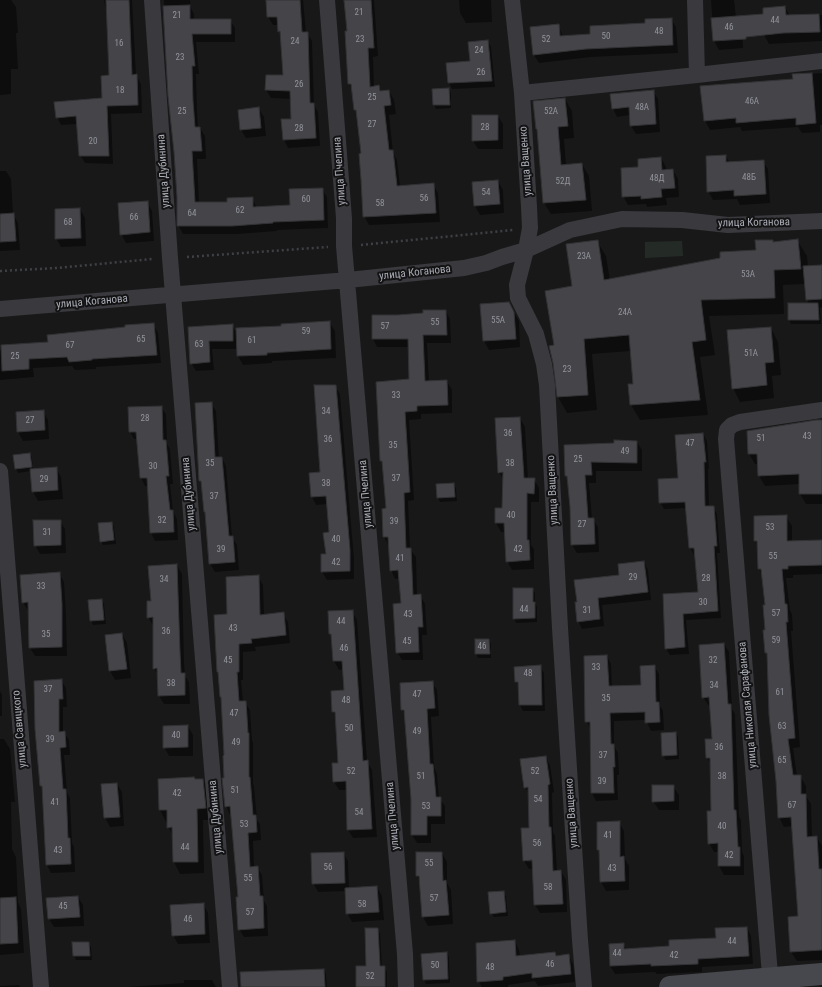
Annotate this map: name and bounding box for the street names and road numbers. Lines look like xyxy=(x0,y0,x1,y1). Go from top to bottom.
street label: улица Ващенко xyxy=(517,126,535,196)
street label: улица Дубинина xyxy=(155,134,173,208)
street label: улица Пчелина xyxy=(331,136,349,206)
street label: улица Коганова xyxy=(718,216,790,230)
street label: улица Коганова xyxy=(379,263,451,283)
street label: улица Коганова xyxy=(56,292,128,312)
street label: улица Ващенко xyxy=(545,455,561,525)
street label: улица Дубинина xyxy=(179,457,199,531)
street label: улица Пчелина xyxy=(356,459,376,529)
street label: улица Николая Сарафанова xyxy=(736,641,760,769)
street label: улица Савицкого xyxy=(10,690,30,768)
street label: улица Ващенко xyxy=(563,778,581,848)
street label: улица Дубинина xyxy=(206,780,226,854)
street label: улица Пчелина xyxy=(383,781,403,851)

